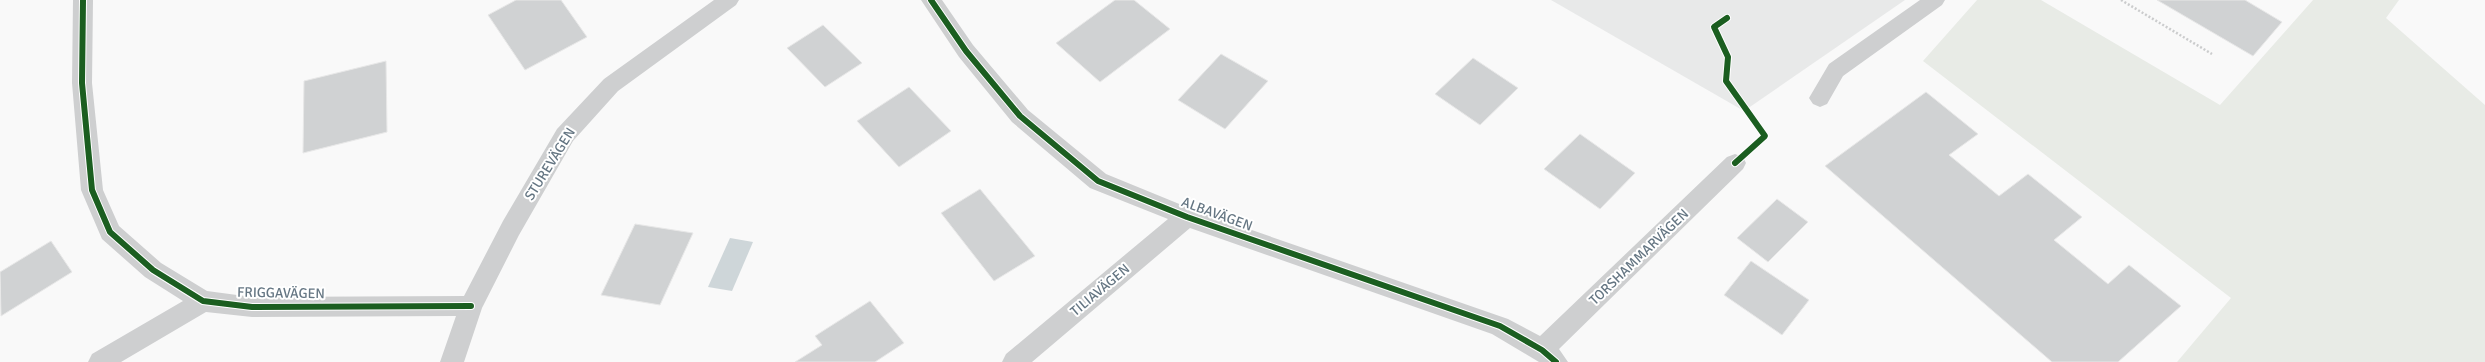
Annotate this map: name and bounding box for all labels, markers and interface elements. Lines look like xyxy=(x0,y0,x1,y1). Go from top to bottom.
street label: STUREVÄGEN xyxy=(521,125,579,203)
street label: ALBAVÄGEN xyxy=(1179,193,1255,235)
street label: TORSHAMMARVÄGEN xyxy=(1586,205,1692,309)
street label: TILIAVÄGEN xyxy=(1067,260,1133,320)
street label: FRIGGAVÄGEN xyxy=(237,284,325,302)

